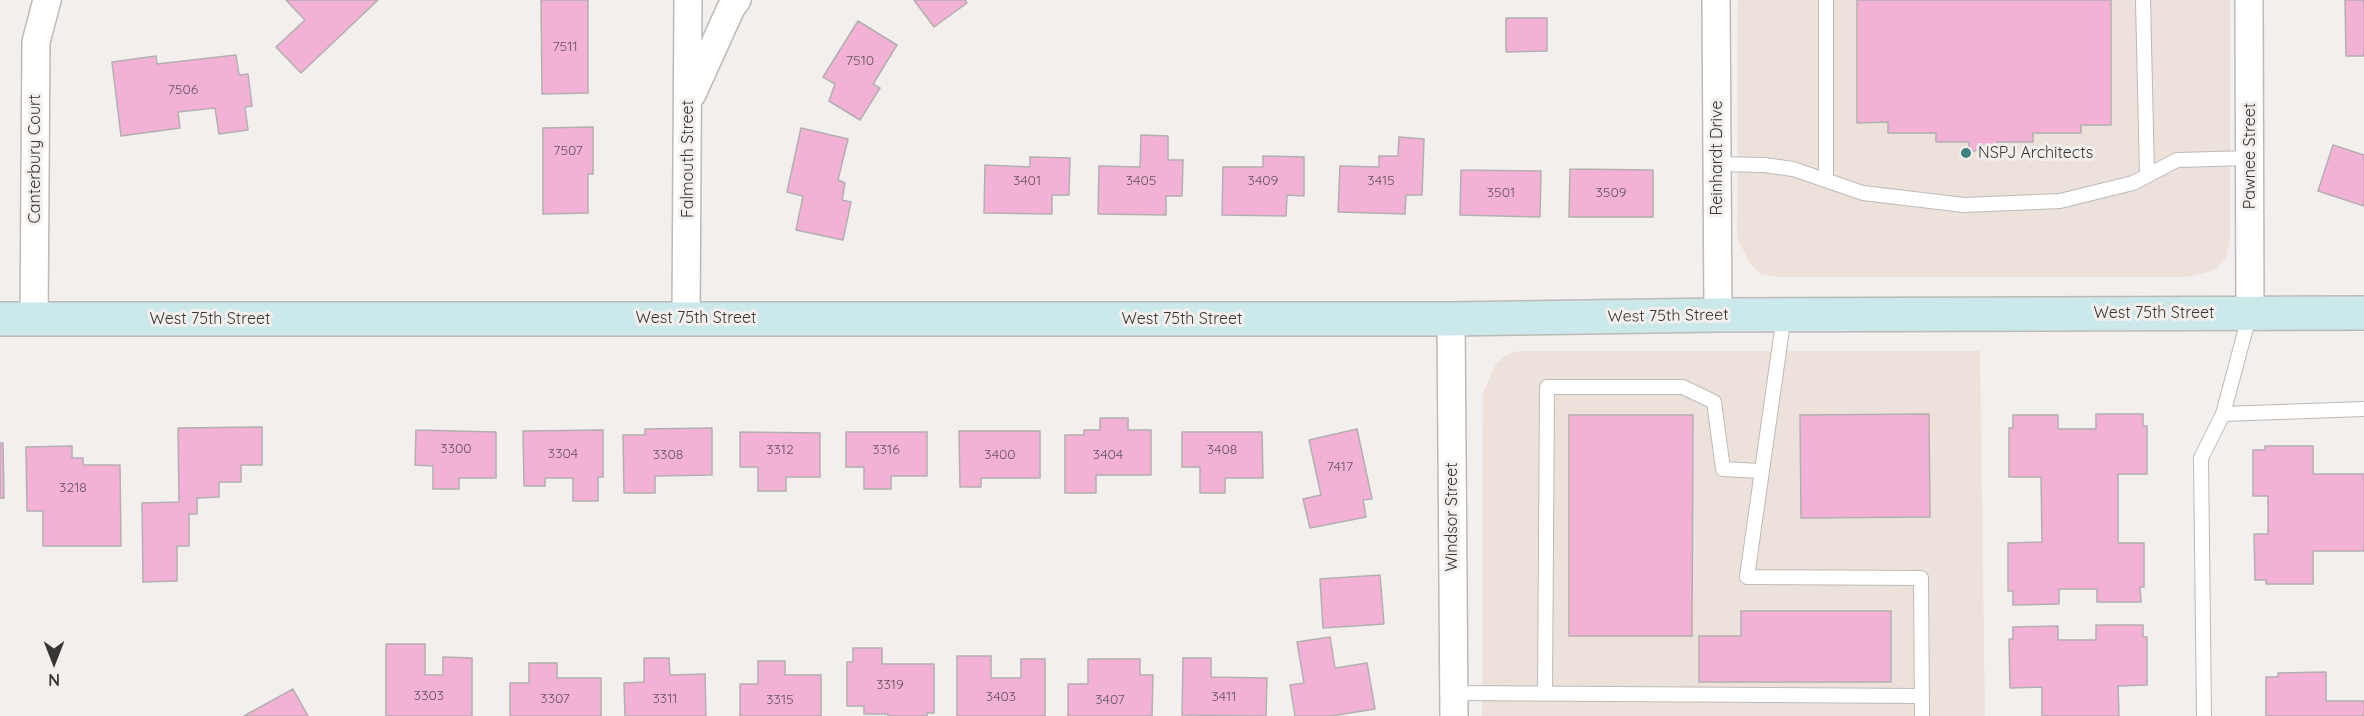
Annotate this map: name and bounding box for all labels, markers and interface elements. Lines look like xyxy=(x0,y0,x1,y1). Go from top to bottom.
house number: 7511 xyxy=(552,39,578,55)
house number: 7510 xyxy=(846,53,874,69)
house number: 7506 xyxy=(168,82,198,98)
street label: Canterbury Court xyxy=(25,94,45,224)
street label: Falmouth Street xyxy=(678,100,698,218)
street label: Reinhardt Drive xyxy=(1707,101,1727,215)
street label: Pawnee Street xyxy=(2240,103,2260,209)
house number: 7507 xyxy=(553,143,583,159)
place label: NSPJ Architects xyxy=(1978,143,2093,163)
marker: NSPJ Architects xyxy=(1959,146,1973,160)
house number: 3401 xyxy=(1013,173,1041,189)
house number: 3405 xyxy=(1126,173,1156,189)
house number: 3409 xyxy=(1248,173,1278,189)
house number: 3415 xyxy=(1367,173,1395,189)
house number: 3501 xyxy=(1487,185,1515,201)
house number: 3509 xyxy=(1595,185,1627,201)
street label: West 75th Street xyxy=(2093,303,2215,323)
street label: West 75th Street xyxy=(1607,305,1729,327)
street label: West 75th Street xyxy=(635,308,757,328)
street label: West 75th Street xyxy=(149,309,271,329)
street label: West 75th Street xyxy=(1121,309,1243,329)
house number: 3300 xyxy=(440,441,472,457)
house number: 3312 xyxy=(766,442,794,458)
house number: 3316 xyxy=(872,442,900,458)
house number: 3408 xyxy=(1207,442,1237,458)
house number: 3304 xyxy=(548,446,578,462)
house number: 3308 xyxy=(653,447,683,463)
house number: 3400 xyxy=(984,447,1016,463)
house number: 3404 xyxy=(1093,447,1123,463)
house number: 7417 xyxy=(1327,459,1353,475)
street label: Windsor Street xyxy=(1442,462,1462,572)
house number: 3218 xyxy=(59,480,87,496)
north arrow xyxy=(24,632,84,692)
text: N xyxy=(48,670,60,690)
house number: 3319 xyxy=(876,677,904,693)
house number: 3303 xyxy=(414,688,444,704)
house number: 3403 xyxy=(986,689,1016,705)
house number: 3411 xyxy=(1212,689,1236,705)
house number: 3307 xyxy=(540,691,570,707)
house number: 3311 xyxy=(652,691,678,707)
house number: 3315 xyxy=(766,692,794,708)
house number: 3407 xyxy=(1095,692,1125,708)

